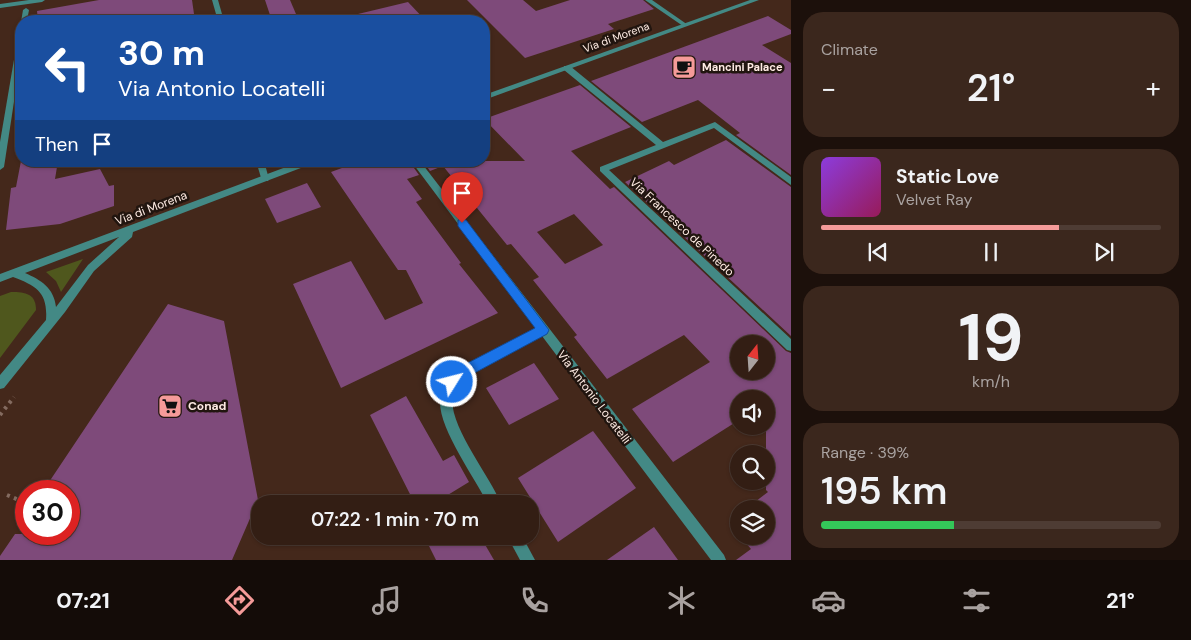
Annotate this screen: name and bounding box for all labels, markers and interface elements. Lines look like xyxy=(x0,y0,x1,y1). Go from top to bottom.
street label: Via di Morena xyxy=(581,19,651,55)
text: 30 m xyxy=(118,30,205,76)
icon: left xyxy=(35,35,100,100)
text: Climate xyxy=(821,39,878,60)
cafe icon: Mancini Palace xyxy=(671,54,697,80)
place label: Mancini Palace xyxy=(702,60,783,74)
text: 21° xyxy=(967,63,1015,113)
text: − xyxy=(821,70,836,107)
text: + xyxy=(1146,70,1161,107)
text: Via Antonio Locatelli xyxy=(118,74,326,103)
icon: arrive xyxy=(88,130,116,158)
text: Then xyxy=(35,132,78,157)
text: Static Love xyxy=(896,164,999,189)
pin xyxy=(441,172,483,223)
street label: Via Francesco de Pinedo xyxy=(626,174,738,280)
icon: arrive xyxy=(448,179,476,207)
street label: Via di Morena xyxy=(113,187,189,229)
text: Velvet Ray xyxy=(896,189,972,210)
icon: previous xyxy=(864,238,892,266)
icon: pause xyxy=(977,238,1005,266)
icon: next xyxy=(1090,238,1118,266)
text: 19 xyxy=(959,296,1023,380)
north arrow xyxy=(730,335,775,380)
map controls xyxy=(730,335,775,545)
street label: Via Antonio Locatelli xyxy=(554,347,635,447)
position arrow xyxy=(425,355,477,407)
text: km/h xyxy=(972,371,1010,392)
button: sound xyxy=(730,390,775,435)
supermarket icon: Conad xyxy=(157,393,183,419)
place label: Conad xyxy=(188,398,227,414)
text: Range · 39% xyxy=(821,442,909,463)
button: search xyxy=(730,445,775,490)
text: 195 km xyxy=(821,466,947,516)
speed limit sign: 30 xyxy=(15,480,80,545)
button: layers xyxy=(730,500,775,545)
text: 07:22 · 1 min · 70 m xyxy=(311,507,479,532)
icon: directions xyxy=(222,583,257,618)
icon: music xyxy=(369,583,404,618)
icon: phone xyxy=(517,583,552,618)
icon: climate xyxy=(664,583,699,618)
icon: car xyxy=(811,583,846,618)
icon: filters xyxy=(959,583,994,618)
text: 07:21 xyxy=(56,586,110,615)
text: 21° xyxy=(1106,586,1135,615)

